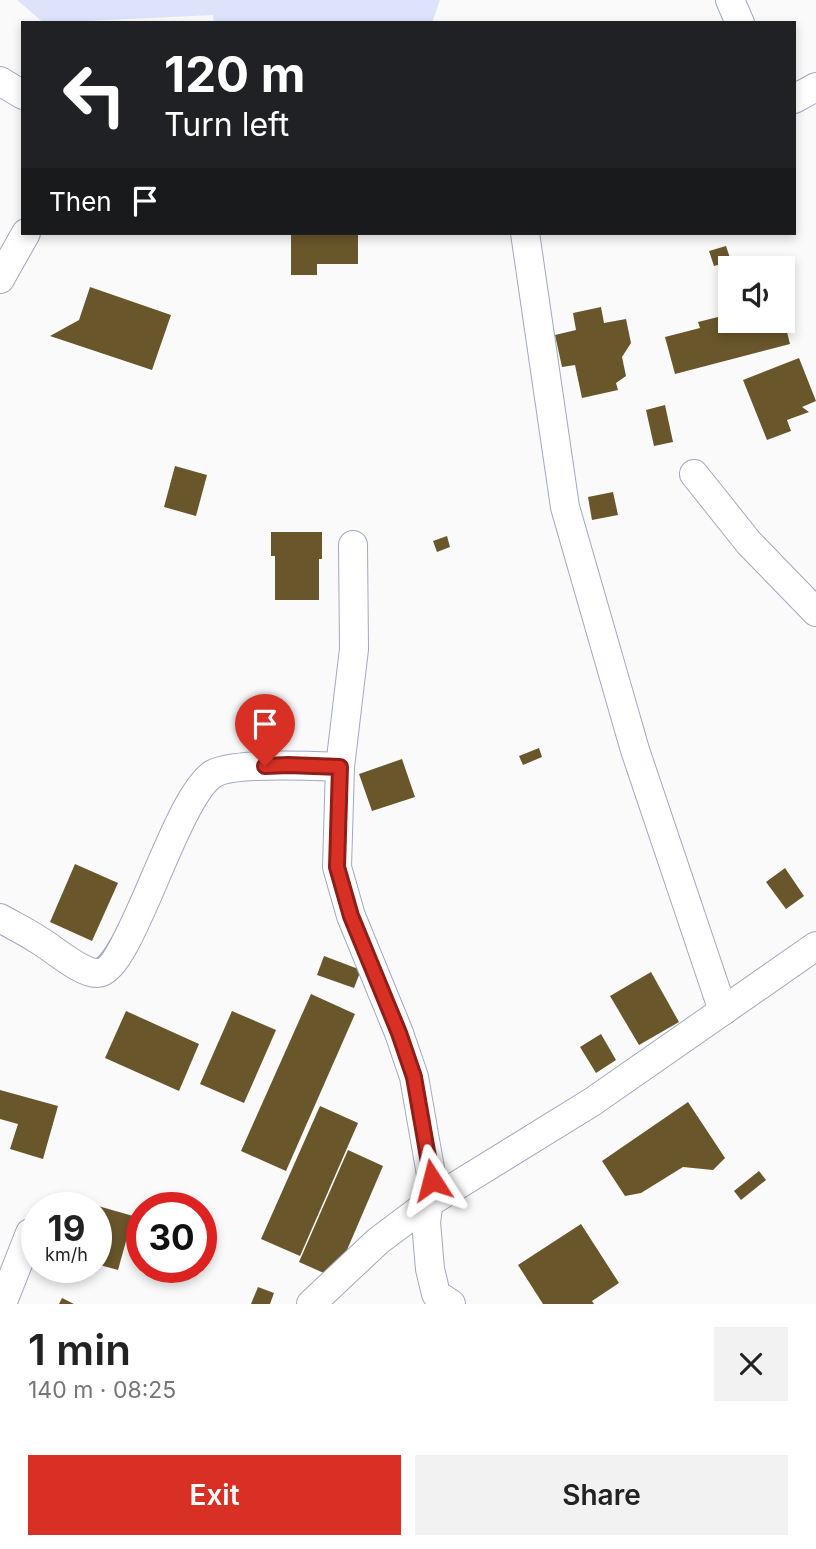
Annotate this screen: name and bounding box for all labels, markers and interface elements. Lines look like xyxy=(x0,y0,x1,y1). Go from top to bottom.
text: 120 m xyxy=(164,45,305,104)
icon: left xyxy=(49,49,140,140)
text: Turn left xyxy=(164,105,289,144)
icon: arrive xyxy=(126,182,164,220)
text: Then xyxy=(49,186,112,217)
map controls xyxy=(718,256,795,333)
button: sound xyxy=(718,256,795,333)
pin xyxy=(235,694,295,766)
icon: arrive xyxy=(246,705,284,743)
position arrow xyxy=(395,1143,469,1217)
speed limit sign: 30 xyxy=(126,1192,217,1283)
text: 19 xyxy=(48,1207,85,1249)
text: km/h xyxy=(45,1244,88,1265)
text: 1 min xyxy=(28,1324,131,1375)
button: close xyxy=(714,1327,788,1401)
text: 140 m · 08:25 xyxy=(28,1376,176,1404)
button: Exit xyxy=(28,1455,401,1535)
button: Share xyxy=(415,1455,788,1535)

